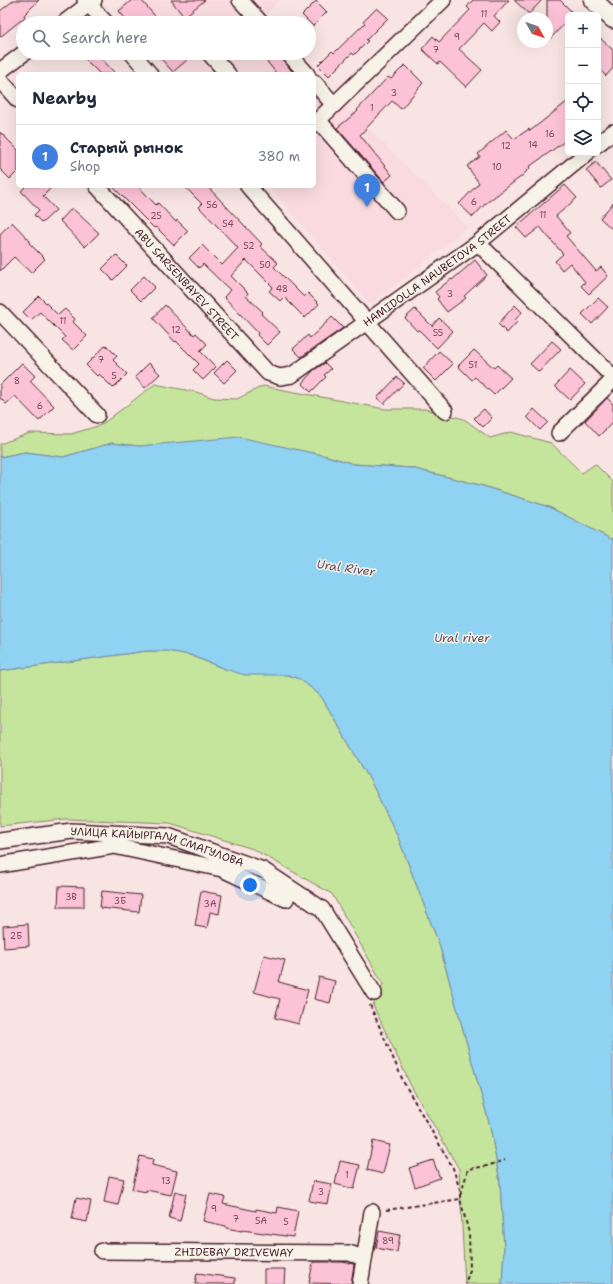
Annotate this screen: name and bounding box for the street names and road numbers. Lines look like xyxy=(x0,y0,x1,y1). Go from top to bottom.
street label: HAMIDOLLA NAUBETOVA STREET xyxy=(360,211,515,330)
street label: ABU SARSENBAYEV STREET xyxy=(131,225,242,344)
street label: УЛИЦА КАЙЫРГАЛИ СМАГУЛОВА xyxy=(70,823,246,870)
street label: ZHIDEBAY DRIVEWAY xyxy=(175,1244,294,1260)

